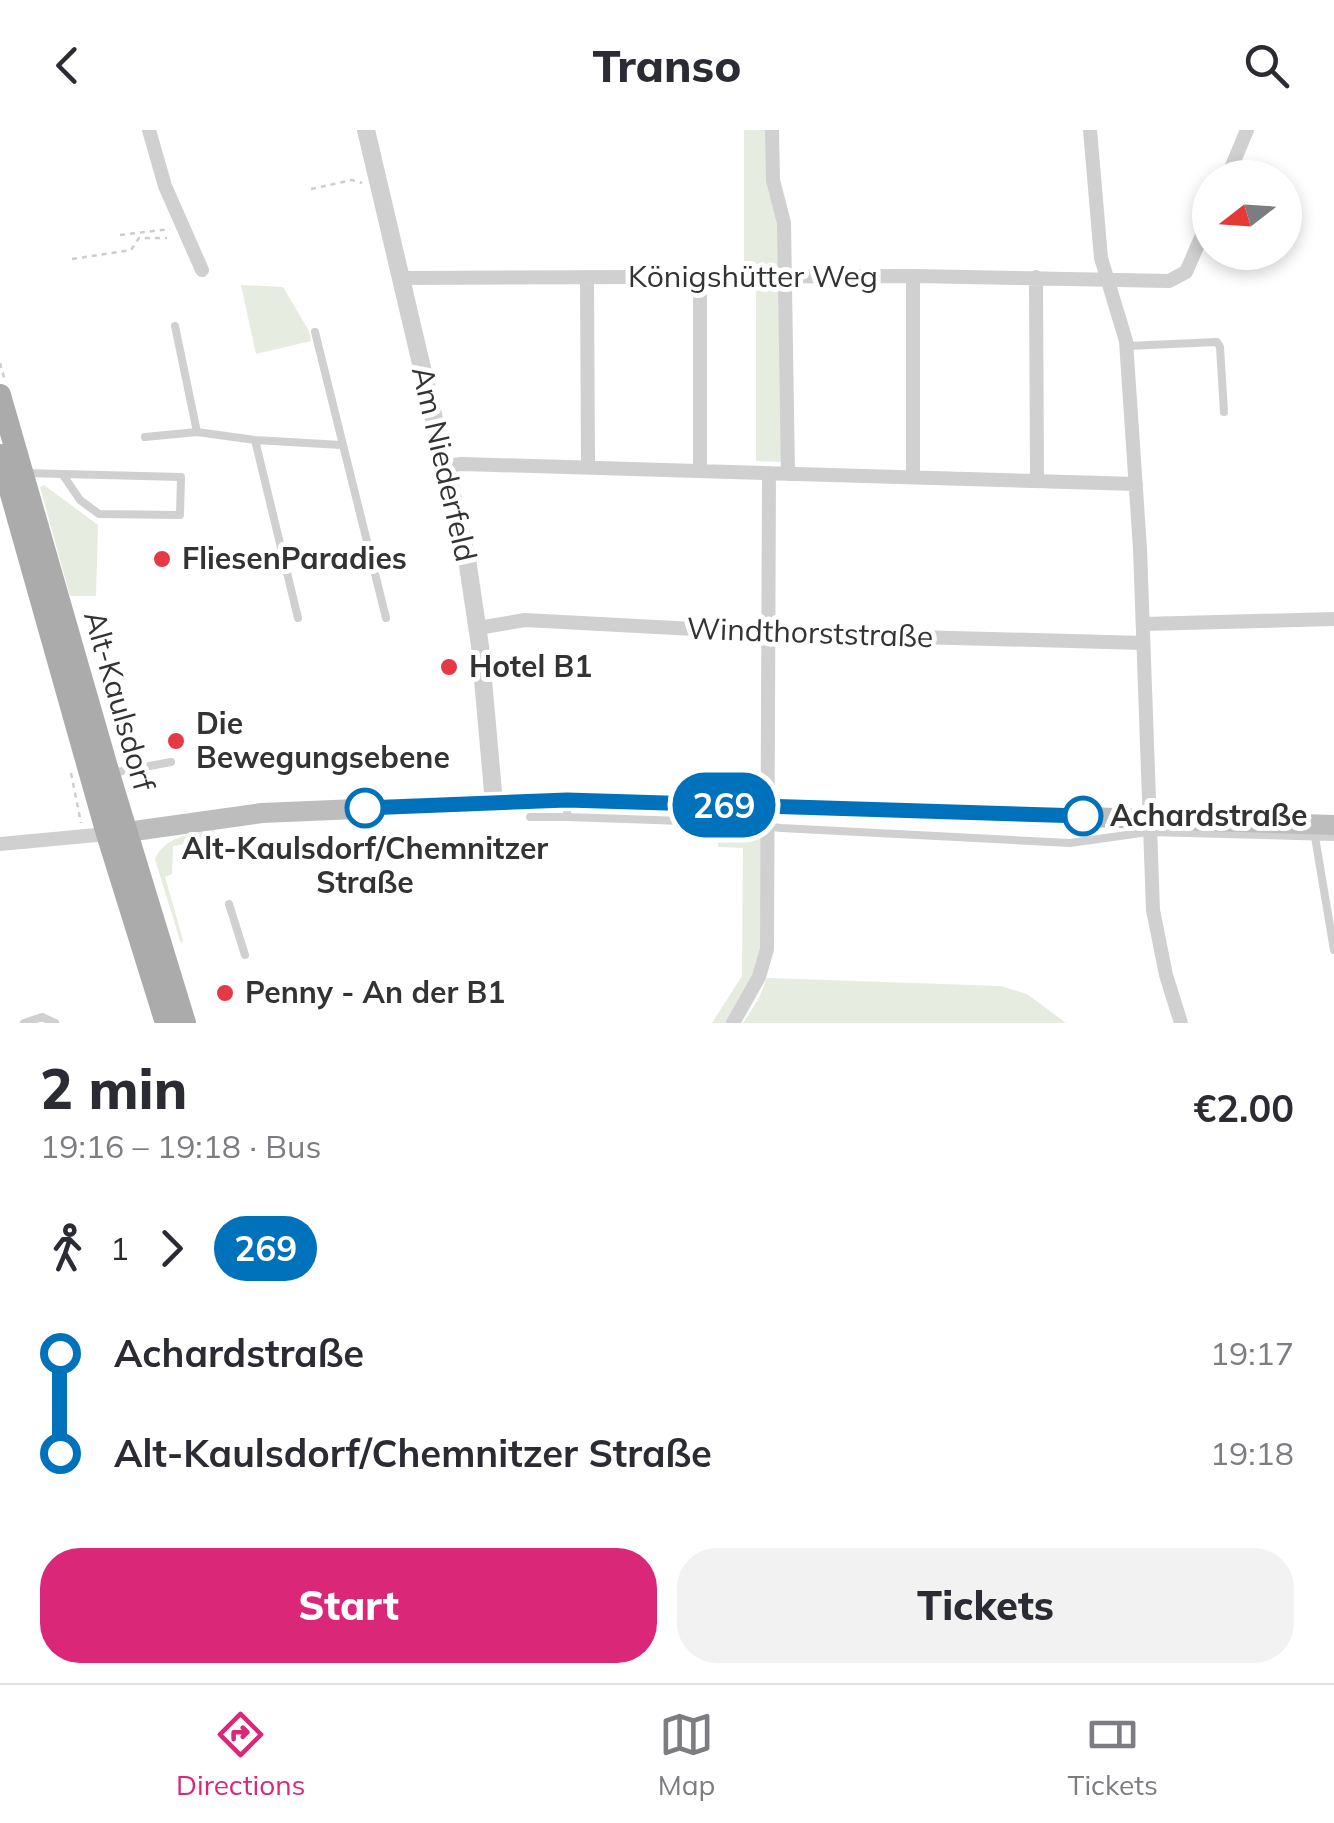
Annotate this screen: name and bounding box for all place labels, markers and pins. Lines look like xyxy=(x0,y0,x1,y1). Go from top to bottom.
place label: FliesenParadies xyxy=(182,539,407,577)
marker: FliesenParadies xyxy=(151,548,173,570)
place label: Hotel B1 xyxy=(469,647,592,685)
marker: Hotel B1 xyxy=(438,656,460,678)
place label: Die Bewegungsebene xyxy=(196,704,450,776)
marker: Die Bewegungsebene xyxy=(165,730,187,752)
marker: Alt-Kaulsdorf/Chemnitzer Straße xyxy=(346,789,384,827)
place label: Achardstraße xyxy=(1110,796,1307,834)
marker: Achardstraße xyxy=(1064,797,1102,835)
place label: Alt-Kaulsdorf/Chemnitzer Straße xyxy=(182,829,548,901)
place label: Penny - An der B1 xyxy=(245,973,505,1011)
marker: Penny - An der B1 xyxy=(214,982,236,1004)

